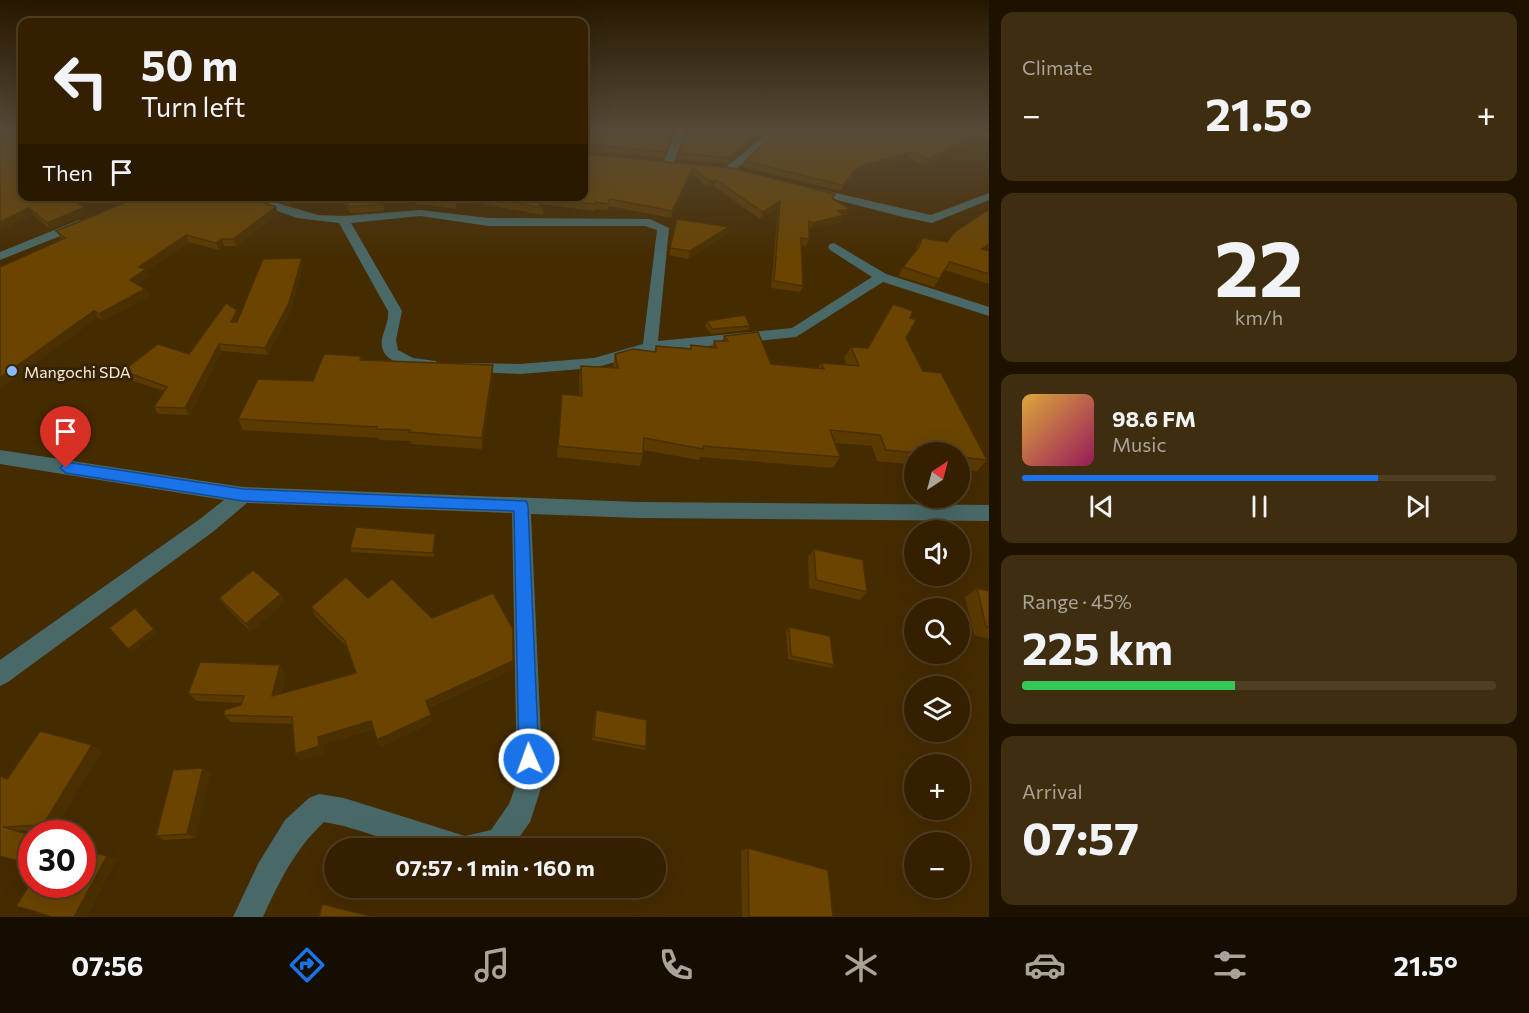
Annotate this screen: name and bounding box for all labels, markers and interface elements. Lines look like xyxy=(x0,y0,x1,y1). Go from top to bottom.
text: 50 m xyxy=(141,38,238,90)
icon: left xyxy=(42,42,120,120)
text: Climate xyxy=(1022,55,1092,79)
text: 21.5° xyxy=(1205,85,1312,140)
text: Turn left xyxy=(141,90,245,123)
text: − xyxy=(1022,93,1041,134)
text: + xyxy=(1477,93,1496,134)
icon: arrive xyxy=(105,156,138,189)
text: Then xyxy=(42,159,93,186)
text: 22 xyxy=(1215,218,1303,313)
text: km/h xyxy=(1235,305,1283,329)
place label: Mangochi SDA xyxy=(24,362,131,381)
marker: Mangochi SDA xyxy=(5,364,19,378)
text: 98.6 FM xyxy=(1112,405,1196,432)
pin xyxy=(40,406,91,468)
icon: arrive xyxy=(49,415,82,448)
text: Music xyxy=(1112,432,1166,456)
north arrow xyxy=(904,442,970,508)
map controls xyxy=(904,442,970,898)
icon: previous xyxy=(1085,490,1118,523)
icon: pause xyxy=(1243,490,1276,523)
icon: next xyxy=(1401,490,1434,523)
button: sound xyxy=(904,520,970,586)
text: Range · 45% xyxy=(1022,589,1132,613)
button: search xyxy=(904,598,970,664)
text: 225 km xyxy=(1022,619,1173,674)
button: layers xyxy=(904,676,970,742)
position arrow xyxy=(497,727,561,791)
button: + xyxy=(904,754,970,820)
text: Arrival xyxy=(1022,779,1083,803)
text: 07:57 xyxy=(1022,809,1139,864)
speed limit sign: 30 xyxy=(18,820,96,898)
button: − xyxy=(904,832,970,898)
text: 07:57 · 1 min · 160 m xyxy=(395,854,595,881)
icon: directions xyxy=(286,944,328,986)
icon: music xyxy=(471,944,513,986)
icon: phone xyxy=(655,944,697,986)
icon: climate xyxy=(840,944,882,986)
icon: car xyxy=(1024,944,1066,986)
icon: filters xyxy=(1209,944,1251,986)
text: 07:56 xyxy=(71,949,143,982)
text: 21.5° xyxy=(1394,949,1458,982)

